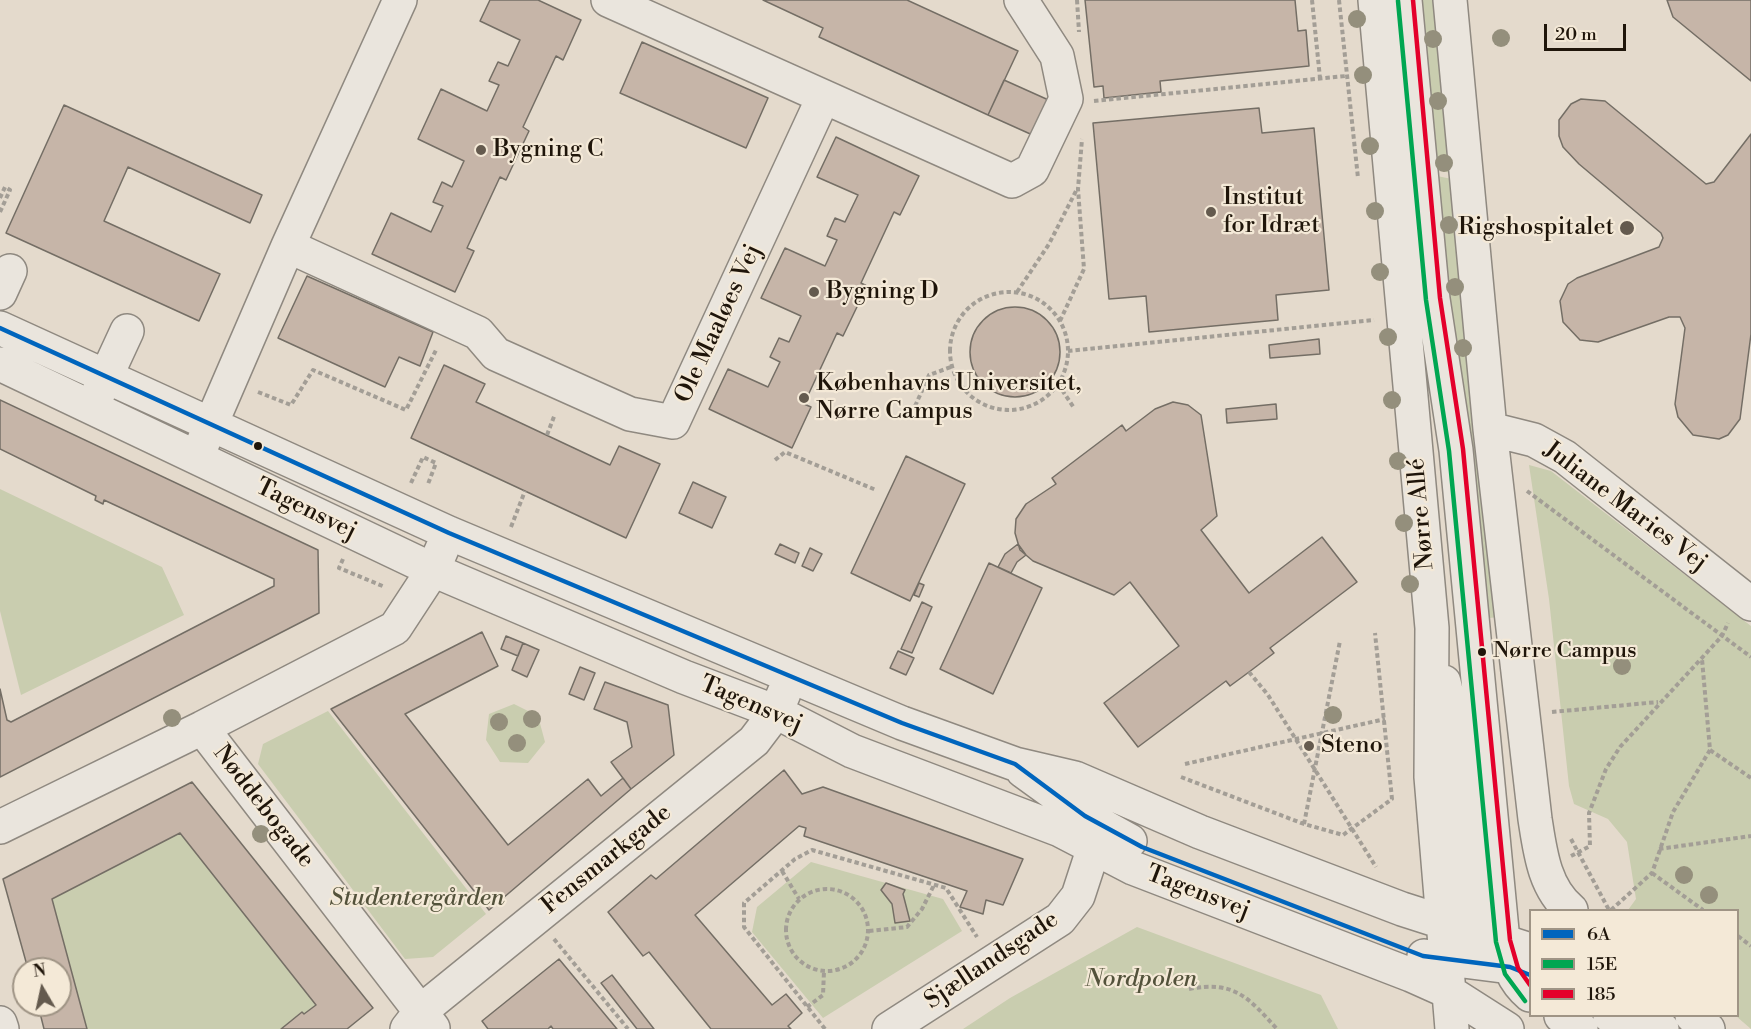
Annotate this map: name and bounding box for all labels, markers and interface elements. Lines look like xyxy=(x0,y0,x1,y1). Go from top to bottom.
scale bar xyxy=(1547,12,1630,50)
text: 20 m xyxy=(1555,23,1597,46)
place label: Bygning C xyxy=(493,136,603,164)
marker: Bygning C xyxy=(474,143,488,157)
place label: Institut for Idræt xyxy=(1223,184,1320,240)
marker: Institut for Idræt xyxy=(1204,205,1218,219)
place label: Rigshospitalet xyxy=(1458,214,1614,242)
marker: Rigshospitalet xyxy=(1618,219,1636,237)
street label: Ole Maaløes Vej xyxy=(670,240,768,408)
place label: Bygning D xyxy=(826,278,939,306)
marker: Bygning D xyxy=(807,285,821,299)
place label: Københavns Universitet, Nørre Campus xyxy=(816,370,1081,426)
marker: Københavns Universitet, Nørre Campus xyxy=(797,391,811,405)
street label: Juliane Maries Vej xyxy=(1538,436,1712,578)
unlabelled marker xyxy=(252,440,264,452)
street label: Nørre Allé xyxy=(1403,457,1441,571)
street label: Tagensvej xyxy=(251,473,361,547)
place label: Nørre Campus xyxy=(1493,639,1637,665)
marker: Nørre Campus xyxy=(1476,646,1488,658)
street label: Tagensvej xyxy=(695,670,807,740)
place label: Steno xyxy=(1321,732,1383,760)
marker: Steno xyxy=(1302,739,1316,753)
street label: Nøddebogade xyxy=(206,740,320,874)
street label: Fensmarkgade xyxy=(536,799,678,921)
street label: Tagensvej xyxy=(1142,860,1254,926)
park label: Studentergården xyxy=(330,885,504,913)
street label: Sjællandsgade xyxy=(920,906,1064,1016)
legend xyxy=(1529,909,1739,1017)
text: 6A xyxy=(1587,923,1610,946)
text: 15E xyxy=(1587,953,1617,976)
north arrow xyxy=(12,957,72,1017)
text: N xyxy=(32,960,47,982)
park label: Nordpolen xyxy=(1085,966,1197,994)
text: 185 xyxy=(1587,983,1615,1006)

